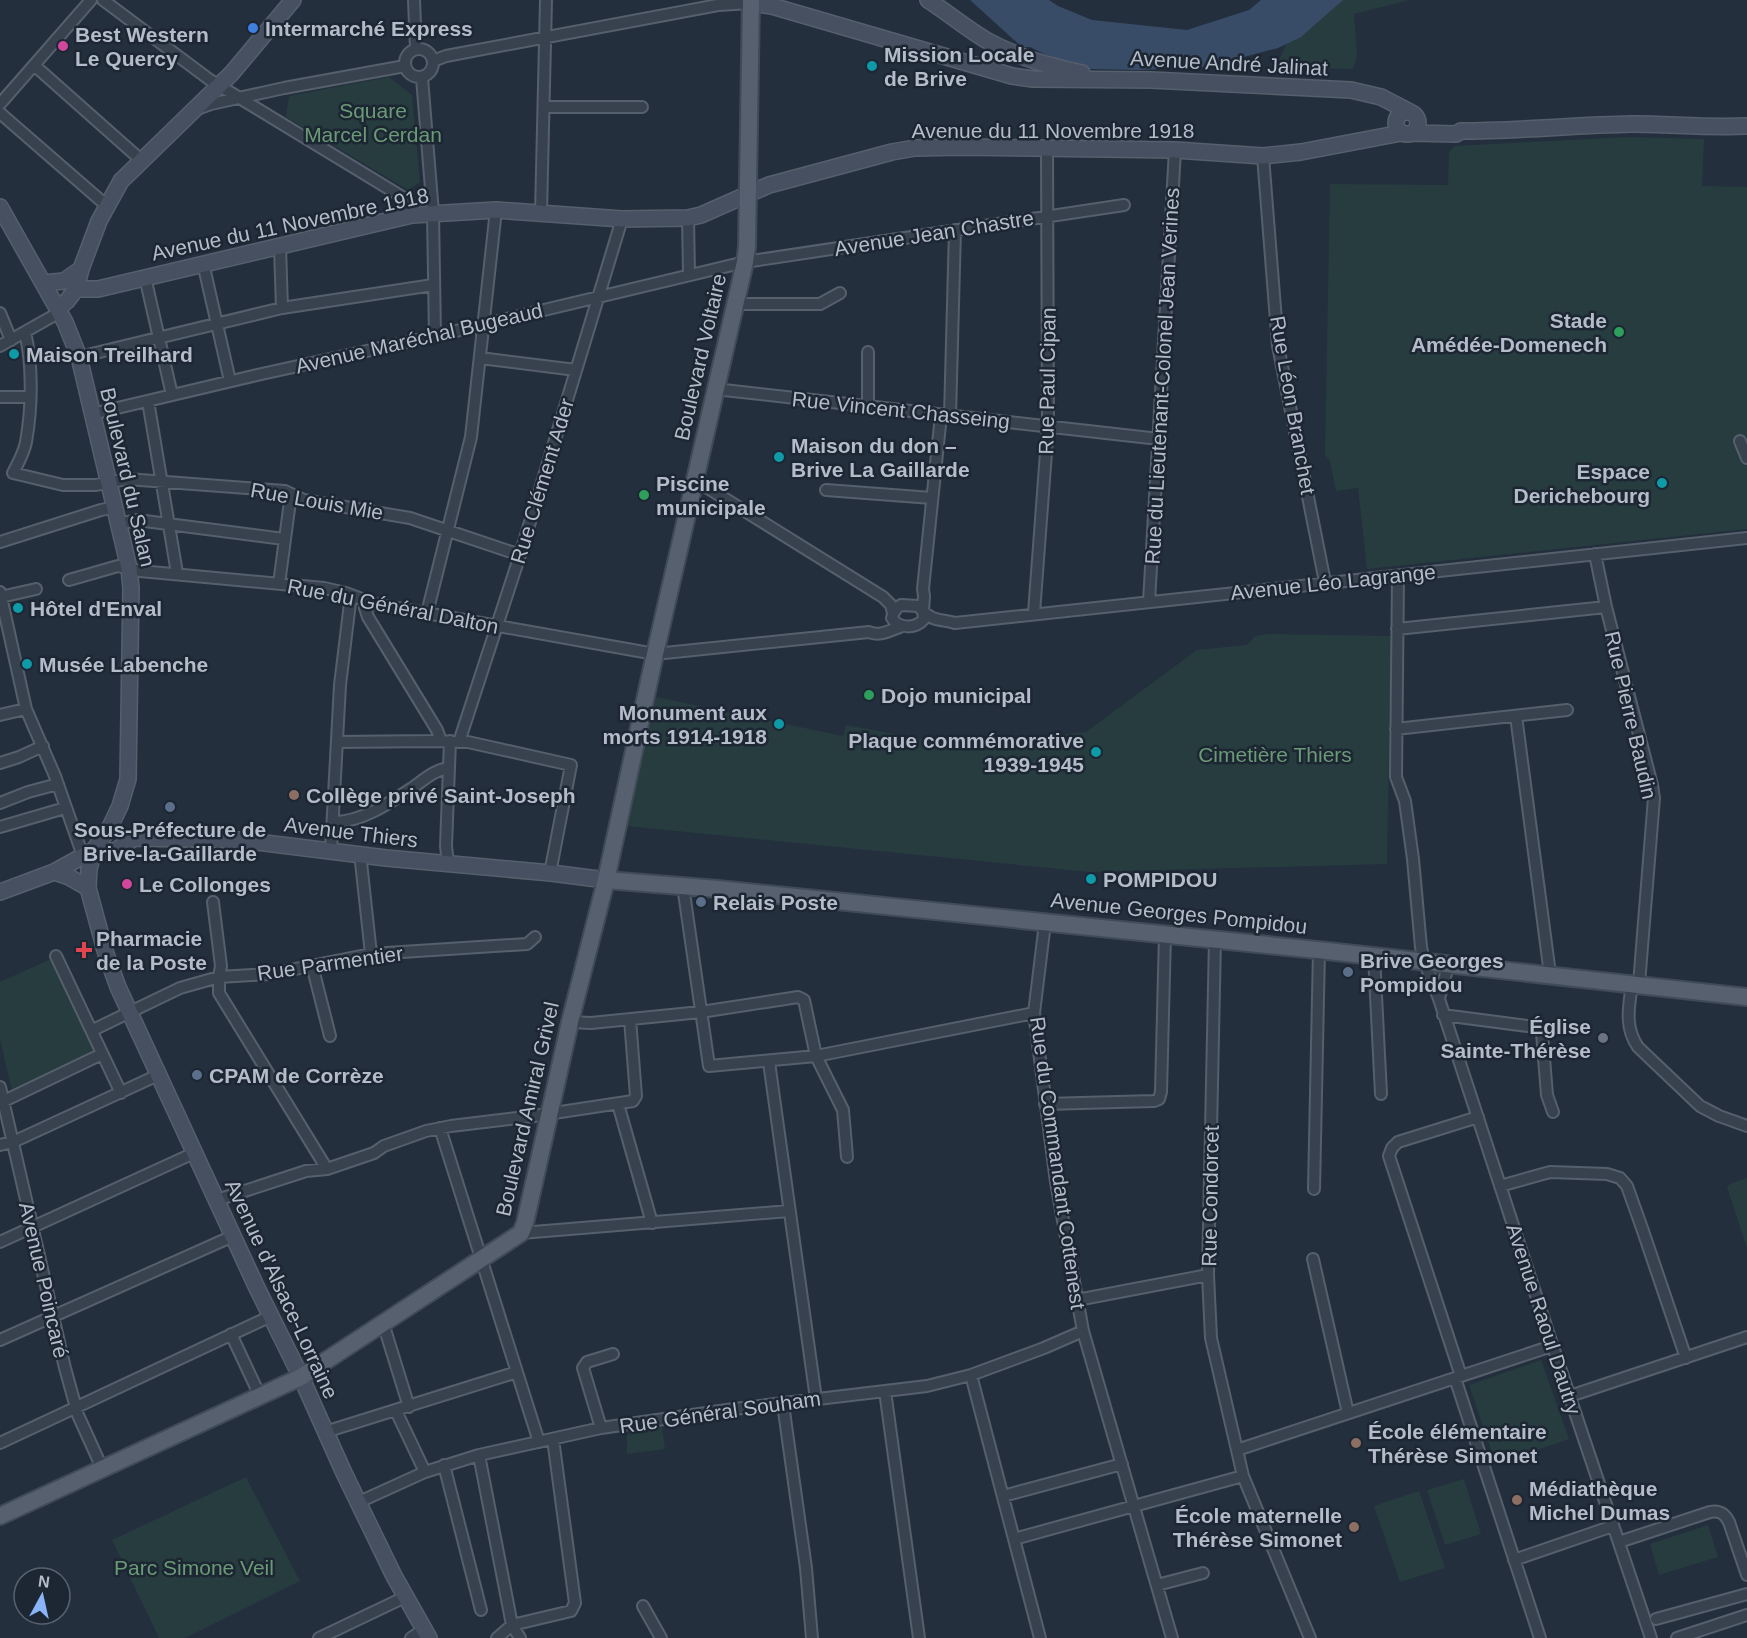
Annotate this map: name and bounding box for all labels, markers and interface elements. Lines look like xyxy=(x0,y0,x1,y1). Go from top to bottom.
place label: Intermarché Express xyxy=(265,17,473,40)
marker: Intermarché Express xyxy=(246,21,260,35)
place label: Best Western Le Quercy xyxy=(75,23,209,70)
marker: Best Western Le Quercy xyxy=(56,39,70,53)
place label: Mission Locale de Brive xyxy=(884,43,1035,90)
street label: Avenue André Jalinat xyxy=(1129,46,1329,80)
marker: Mission Locale de Brive xyxy=(865,59,879,73)
park label: Square Marcel Cerdan xyxy=(304,99,442,146)
street label: Avenue du 11 Novembre 1918 xyxy=(912,119,1194,142)
street label: Avenue du 11 Novembre 1918 xyxy=(149,183,431,265)
street label: Rue du Lieutenant-Colonel Jean Verines xyxy=(1141,187,1183,565)
street label: Avenue Jean Chastre xyxy=(833,206,1035,260)
street label: Boulevard Voltaire xyxy=(670,271,730,443)
street label: Avenue Maréchal Bugeaud xyxy=(293,298,545,378)
street label: Rue Paul Cipan xyxy=(1034,307,1060,455)
place label: Stade Amédée-Domenech xyxy=(1411,309,1607,356)
street label: Rue Léon Branchet xyxy=(1266,314,1320,496)
marker: Stade Amédée-Domenech xyxy=(1612,325,1626,339)
place label: Maison Treilhard xyxy=(26,343,193,366)
marker: Maison Treilhard xyxy=(7,347,21,361)
street label: Boulevard du Salan xyxy=(96,385,160,569)
street label: Rue Vincent Chasseing xyxy=(791,387,1011,433)
street label: Rue Clément Ader xyxy=(506,396,578,566)
place label: Maison du don – Brive La Gaillarde xyxy=(791,434,970,481)
marker: Maison du don – Brive La Gaillarde xyxy=(772,450,786,464)
place label: Espace Derichebourg xyxy=(1513,460,1650,507)
place label: Piscine municipale xyxy=(656,472,766,519)
marker: Espace Derichebourg xyxy=(1655,476,1669,490)
street label: Rue Louis Mie xyxy=(249,478,385,524)
marker: Piscine municipale xyxy=(637,488,651,502)
street label: Avenue Léo Lagrange xyxy=(1229,560,1437,604)
street label: Rue du Général Dalton xyxy=(285,574,501,638)
place label: Hôtel d'Enval xyxy=(30,597,162,620)
marker: Hôtel d'Enval xyxy=(11,601,25,615)
street label: Rue Pierre Baudin xyxy=(1600,629,1662,801)
place label: Musée Labenche xyxy=(39,653,208,676)
marker: Musée Labenche xyxy=(20,657,34,671)
place label: Dojo municipal xyxy=(881,684,1032,707)
marker: Dojo municipal xyxy=(862,688,876,702)
place label: Monument aux morts 1914-1918 xyxy=(602,701,767,748)
marker: Monument aux morts 1914-1918 xyxy=(772,717,786,731)
place label: Plaque commémorative 1939-1945 xyxy=(848,729,1084,776)
park label: Cimetière Thiers xyxy=(1198,743,1352,766)
marker: Plaque commémorative 1939-1945 xyxy=(1089,745,1103,759)
place label: Collège privé Saint-Joseph xyxy=(306,784,576,807)
marker: Collège privé Saint-Joseph xyxy=(287,788,301,802)
marker: Sous-Préfecture de Brive-la-Gaillarde xyxy=(163,800,177,814)
street label: Avenue Thiers xyxy=(283,812,419,852)
place label: Sous-Préfecture de Brive-la-Gaillarde xyxy=(74,818,266,865)
place label: POMPIDOU xyxy=(1103,868,1217,891)
marker: POMPIDOU xyxy=(1084,872,1098,886)
place label: Le Collonges xyxy=(139,873,271,896)
marker: Le Collonges xyxy=(120,877,134,891)
street label: Avenue Georges Pompidou xyxy=(1050,888,1308,938)
place label: Relais Poste xyxy=(713,891,838,914)
marker: Relais Poste xyxy=(694,895,708,909)
place label: Pharmacie de la Poste xyxy=(96,927,207,974)
street label: Rue Parmentier xyxy=(256,941,404,985)
marker: Pharmacie de la Poste xyxy=(77,943,91,957)
place label: Brive Georges Pompidou xyxy=(1360,949,1504,996)
marker: Brive Georges Pompidou xyxy=(1341,965,1355,979)
street label: Boulevard Amiral Grivel xyxy=(491,1000,563,1218)
street label: Rue du Commandant Cottenest xyxy=(1026,1015,1090,1311)
place label: Église Sainte-Thérèse xyxy=(1440,1015,1591,1062)
marker: Église Sainte-Thérèse xyxy=(1596,1031,1610,1045)
place label: CPAM de Corrèze xyxy=(209,1064,384,1087)
marker: CPAM de Corrèze xyxy=(190,1068,204,1082)
street label: Rue Condorcet xyxy=(1197,1125,1223,1267)
street label: Avenue d'Alsace-Lorraine xyxy=(221,1176,343,1402)
street label: Avenue Poincaré xyxy=(15,1200,73,1360)
street label: Avenue Raoul Dautry xyxy=(1502,1221,1586,1418)
street label: Rue Général Souham xyxy=(618,1386,822,1438)
place label: École élémentaire Thérèse Simonet xyxy=(1368,1420,1547,1467)
marker: École élémentaire Thérèse Simonet xyxy=(1349,1436,1363,1450)
place label: Médiathèque Michel Dumas xyxy=(1529,1477,1670,1524)
marker: Médiathèque Michel Dumas xyxy=(1510,1493,1524,1507)
place label: École maternelle Thérèse Simonet xyxy=(1173,1504,1342,1551)
marker: École maternelle Thérèse Simonet xyxy=(1347,1520,1361,1534)
park label: Parc Simone Veil xyxy=(114,1556,274,1579)
north arrow xyxy=(12,1566,72,1626)
text: N xyxy=(37,1572,51,1591)

